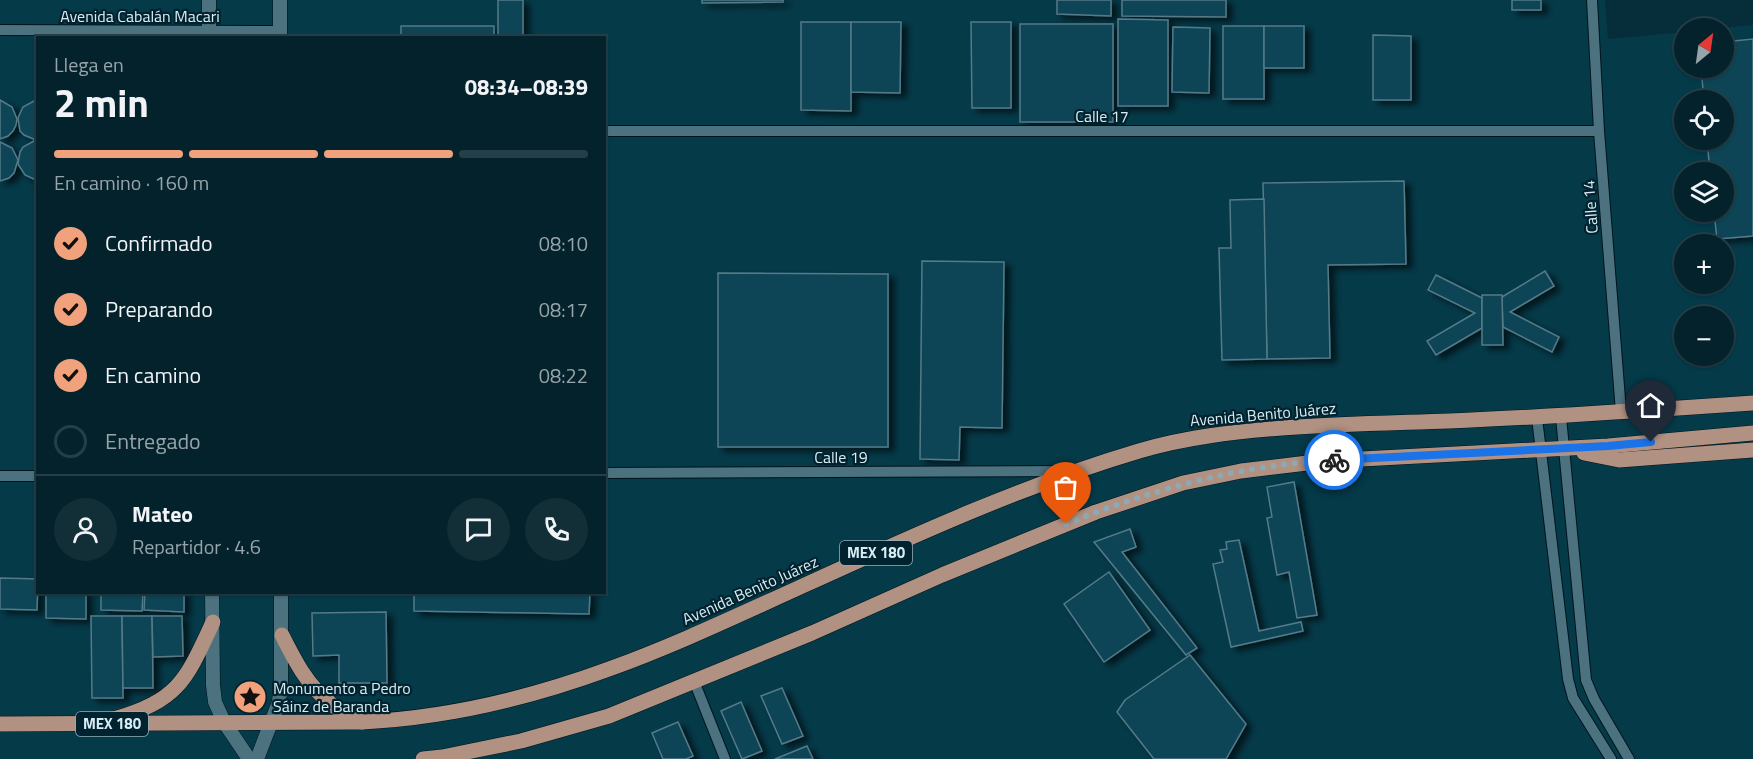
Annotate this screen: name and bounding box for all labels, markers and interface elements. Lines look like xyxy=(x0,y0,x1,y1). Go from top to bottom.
street label: Avenida Cabalán Macari xyxy=(60,4,220,28)
north arrow xyxy=(1674,18,1734,78)
map controls xyxy=(1674,18,1734,366)
text: Llega en xyxy=(54,49,124,80)
text: 08:34–08:39 xyxy=(465,70,588,104)
text: 2 min xyxy=(54,73,149,132)
button: locate xyxy=(1674,90,1734,150)
street label: Calle 17 xyxy=(1075,104,1129,128)
button: layers xyxy=(1674,162,1734,222)
text: En camino · 160 m xyxy=(54,167,209,198)
street label: Calle 14 xyxy=(1576,179,1604,235)
text: Confirmado xyxy=(105,226,213,260)
icon: check xyxy=(54,227,87,260)
text: 08:10 xyxy=(539,228,588,259)
button: + xyxy=(1674,234,1734,294)
text: Preparando xyxy=(105,292,213,326)
icon: check xyxy=(54,293,87,326)
text: 08:17 xyxy=(539,294,588,325)
button: − xyxy=(1674,306,1734,366)
text: En camino xyxy=(105,358,201,392)
icon: check xyxy=(54,359,87,392)
text: 08:22 xyxy=(539,360,588,391)
pin xyxy=(1625,380,1676,442)
icon: home xyxy=(1634,389,1667,422)
street label: Avenida Benito Juárez xyxy=(1189,396,1337,432)
text: Entregado xyxy=(105,424,201,458)
courier xyxy=(1304,430,1364,490)
icon: bike xyxy=(1318,444,1351,477)
street label: Calle 19 xyxy=(814,445,868,469)
pin xyxy=(1040,462,1091,524)
icon: bag xyxy=(1049,471,1082,504)
text: Mateo xyxy=(132,497,193,531)
button: person xyxy=(54,498,117,561)
button: chat xyxy=(447,498,510,561)
button: phone xyxy=(525,498,588,561)
text: Repartidor · 4.6 xyxy=(132,531,261,562)
road number: MEX 180 xyxy=(840,541,912,565)
street label: Avenida Benito Juárez xyxy=(678,549,822,631)
place label: Monumento a Pedro Sáinz de Baranda xyxy=(273,676,411,718)
place icon: Monumento a Pedro Sáinz de Baranda xyxy=(232,679,268,715)
road number: MEX 180 xyxy=(76,712,148,736)

